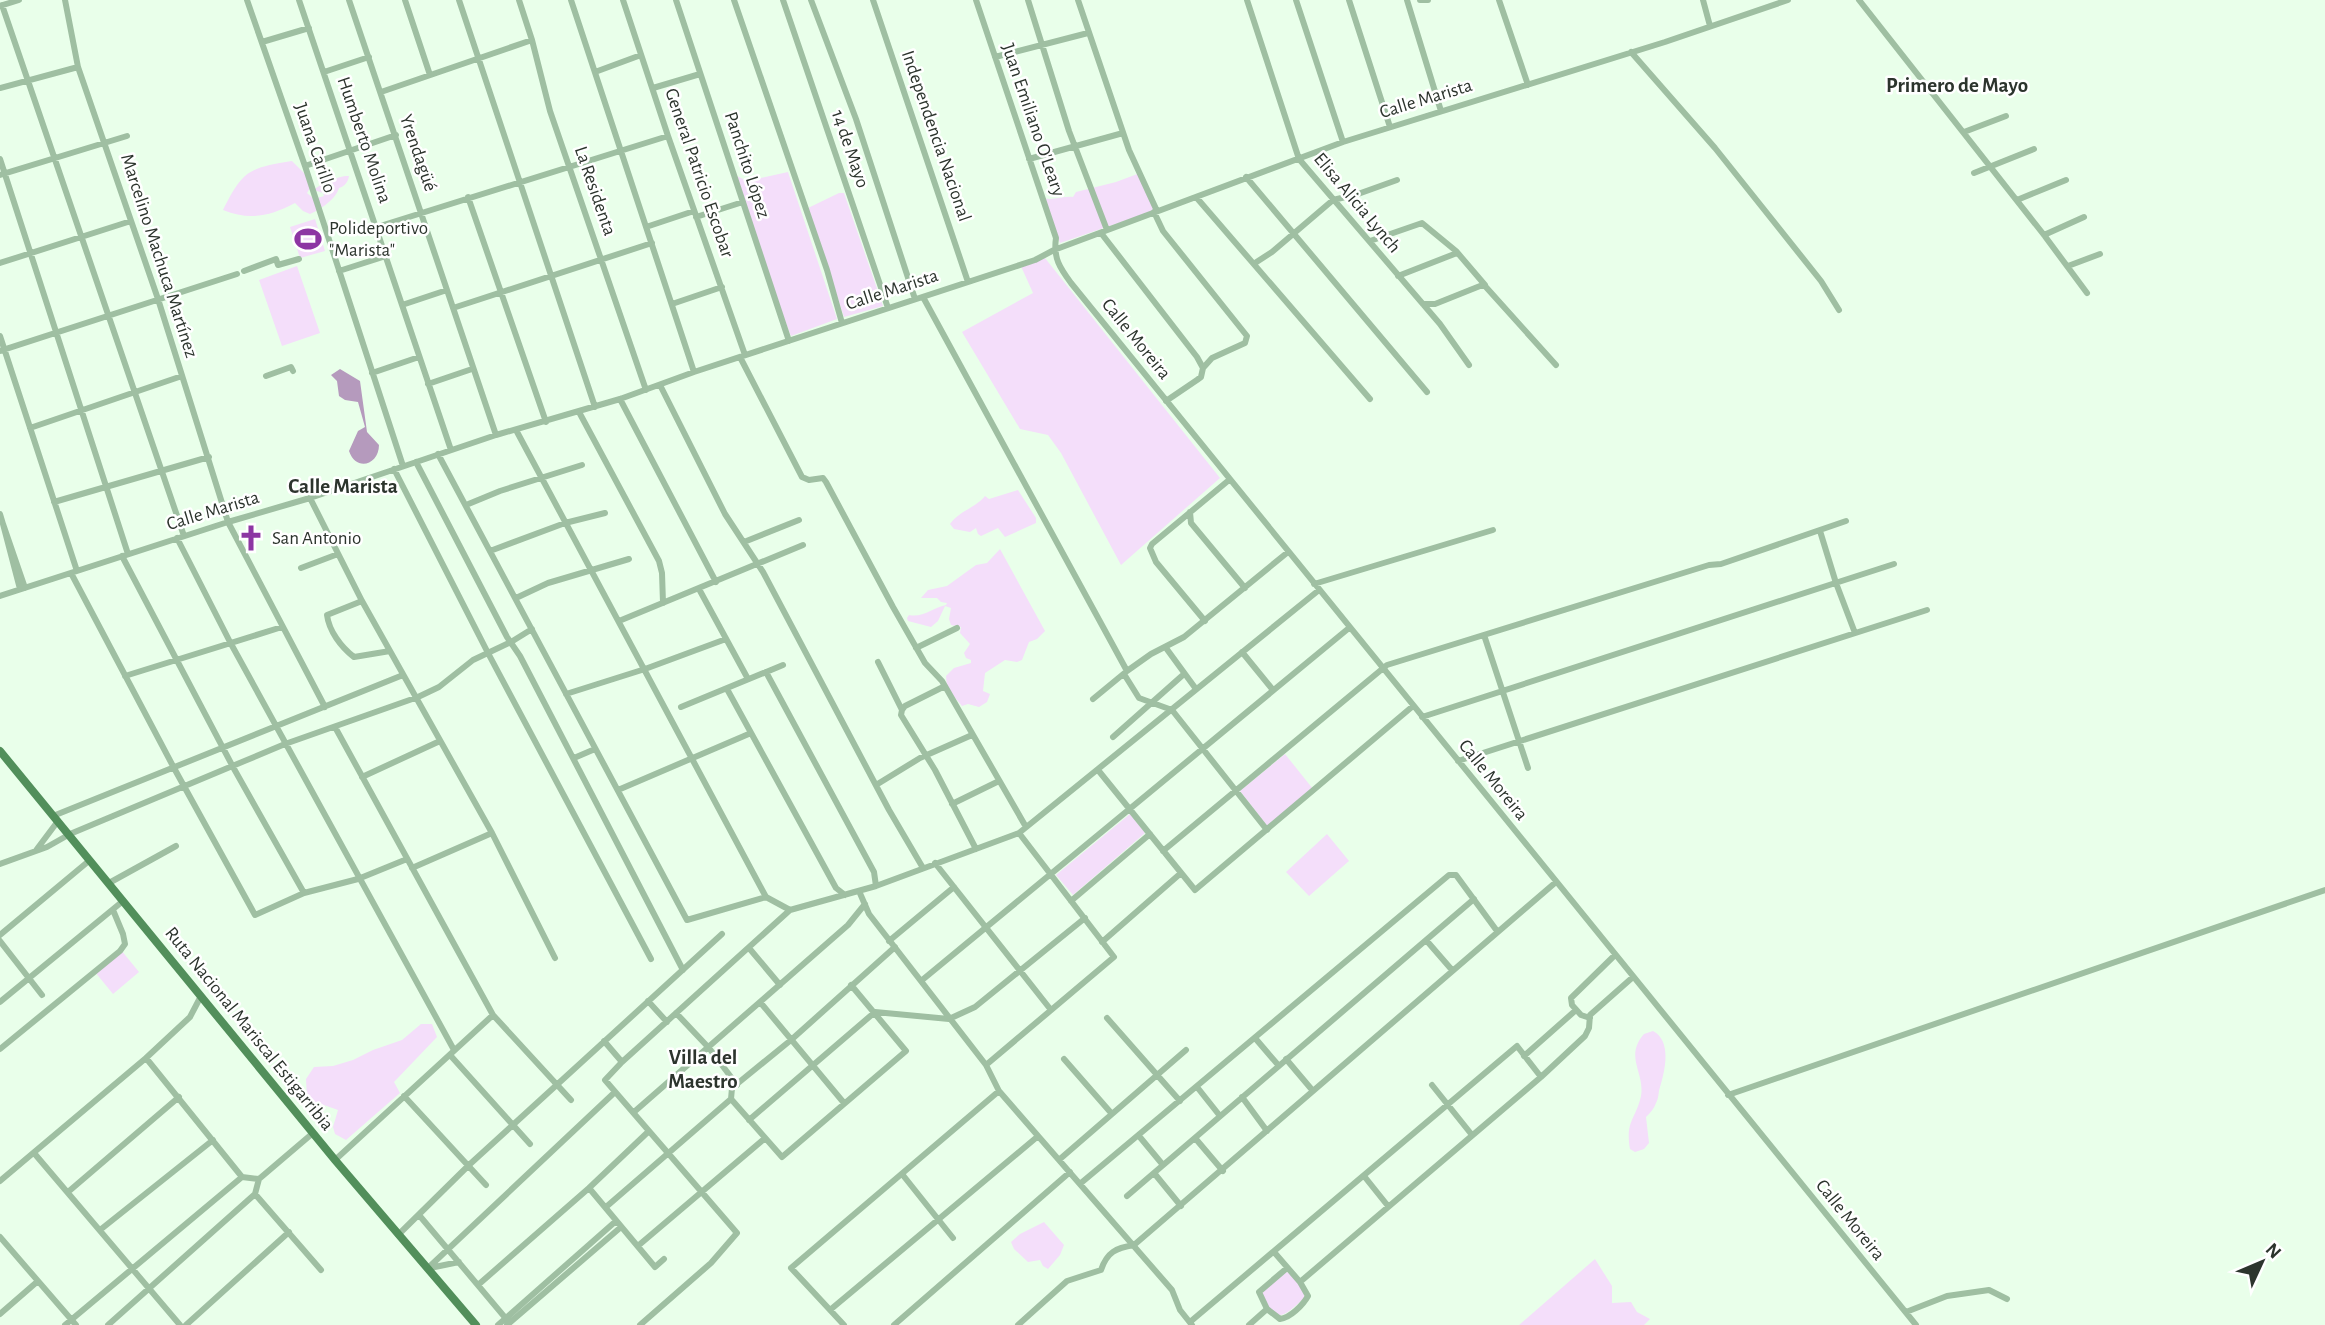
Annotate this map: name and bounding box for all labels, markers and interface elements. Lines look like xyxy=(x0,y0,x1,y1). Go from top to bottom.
street label: Juan Emiliano O'Leary xyxy=(998,41,1068,199)
street label: Independencia Nacional xyxy=(898,48,974,224)
street label: Humberto Molina xyxy=(333,74,395,206)
district label: Primero de Mayo xyxy=(1886,75,2028,96)
street label: Calle Marista xyxy=(1377,76,1475,122)
street label: General Patricio Escobar xyxy=(661,86,737,260)
street label: Juana Carillo xyxy=(291,101,339,195)
street label: 14 de Mayo xyxy=(828,108,872,190)
street label: Panchito López xyxy=(721,109,773,221)
street label: Yrendagüé xyxy=(396,112,440,194)
street label: La Residenta xyxy=(571,144,619,238)
street label: Elisa Alicia Lynch xyxy=(1310,149,1404,257)
street label: Marcelino Machuca Martínez xyxy=(117,152,201,360)
place label: Polideportivo "Marista" xyxy=(329,219,428,260)
sports icon: Polideportivo "Marista" xyxy=(293,224,323,254)
street label: Calle Marista xyxy=(843,266,941,314)
street label: Calle Moreira xyxy=(1098,295,1174,383)
district label: Calle Marista xyxy=(288,476,398,497)
street label: Calle Marista xyxy=(164,488,262,534)
church icon: San Antonio xyxy=(236,523,266,553)
place label: San Antonio xyxy=(272,529,361,548)
street label: Calle Moreira xyxy=(1455,736,1531,824)
street label: Ruta Nacional Mariscal Estigarribia xyxy=(161,924,337,1135)
district label: Villa del Maestro xyxy=(668,1047,738,1092)
street label: Calle Moreira xyxy=(1812,1176,1888,1264)
north arrow xyxy=(2227,1227,2297,1297)
text: N xyxy=(2262,1240,2285,1263)

